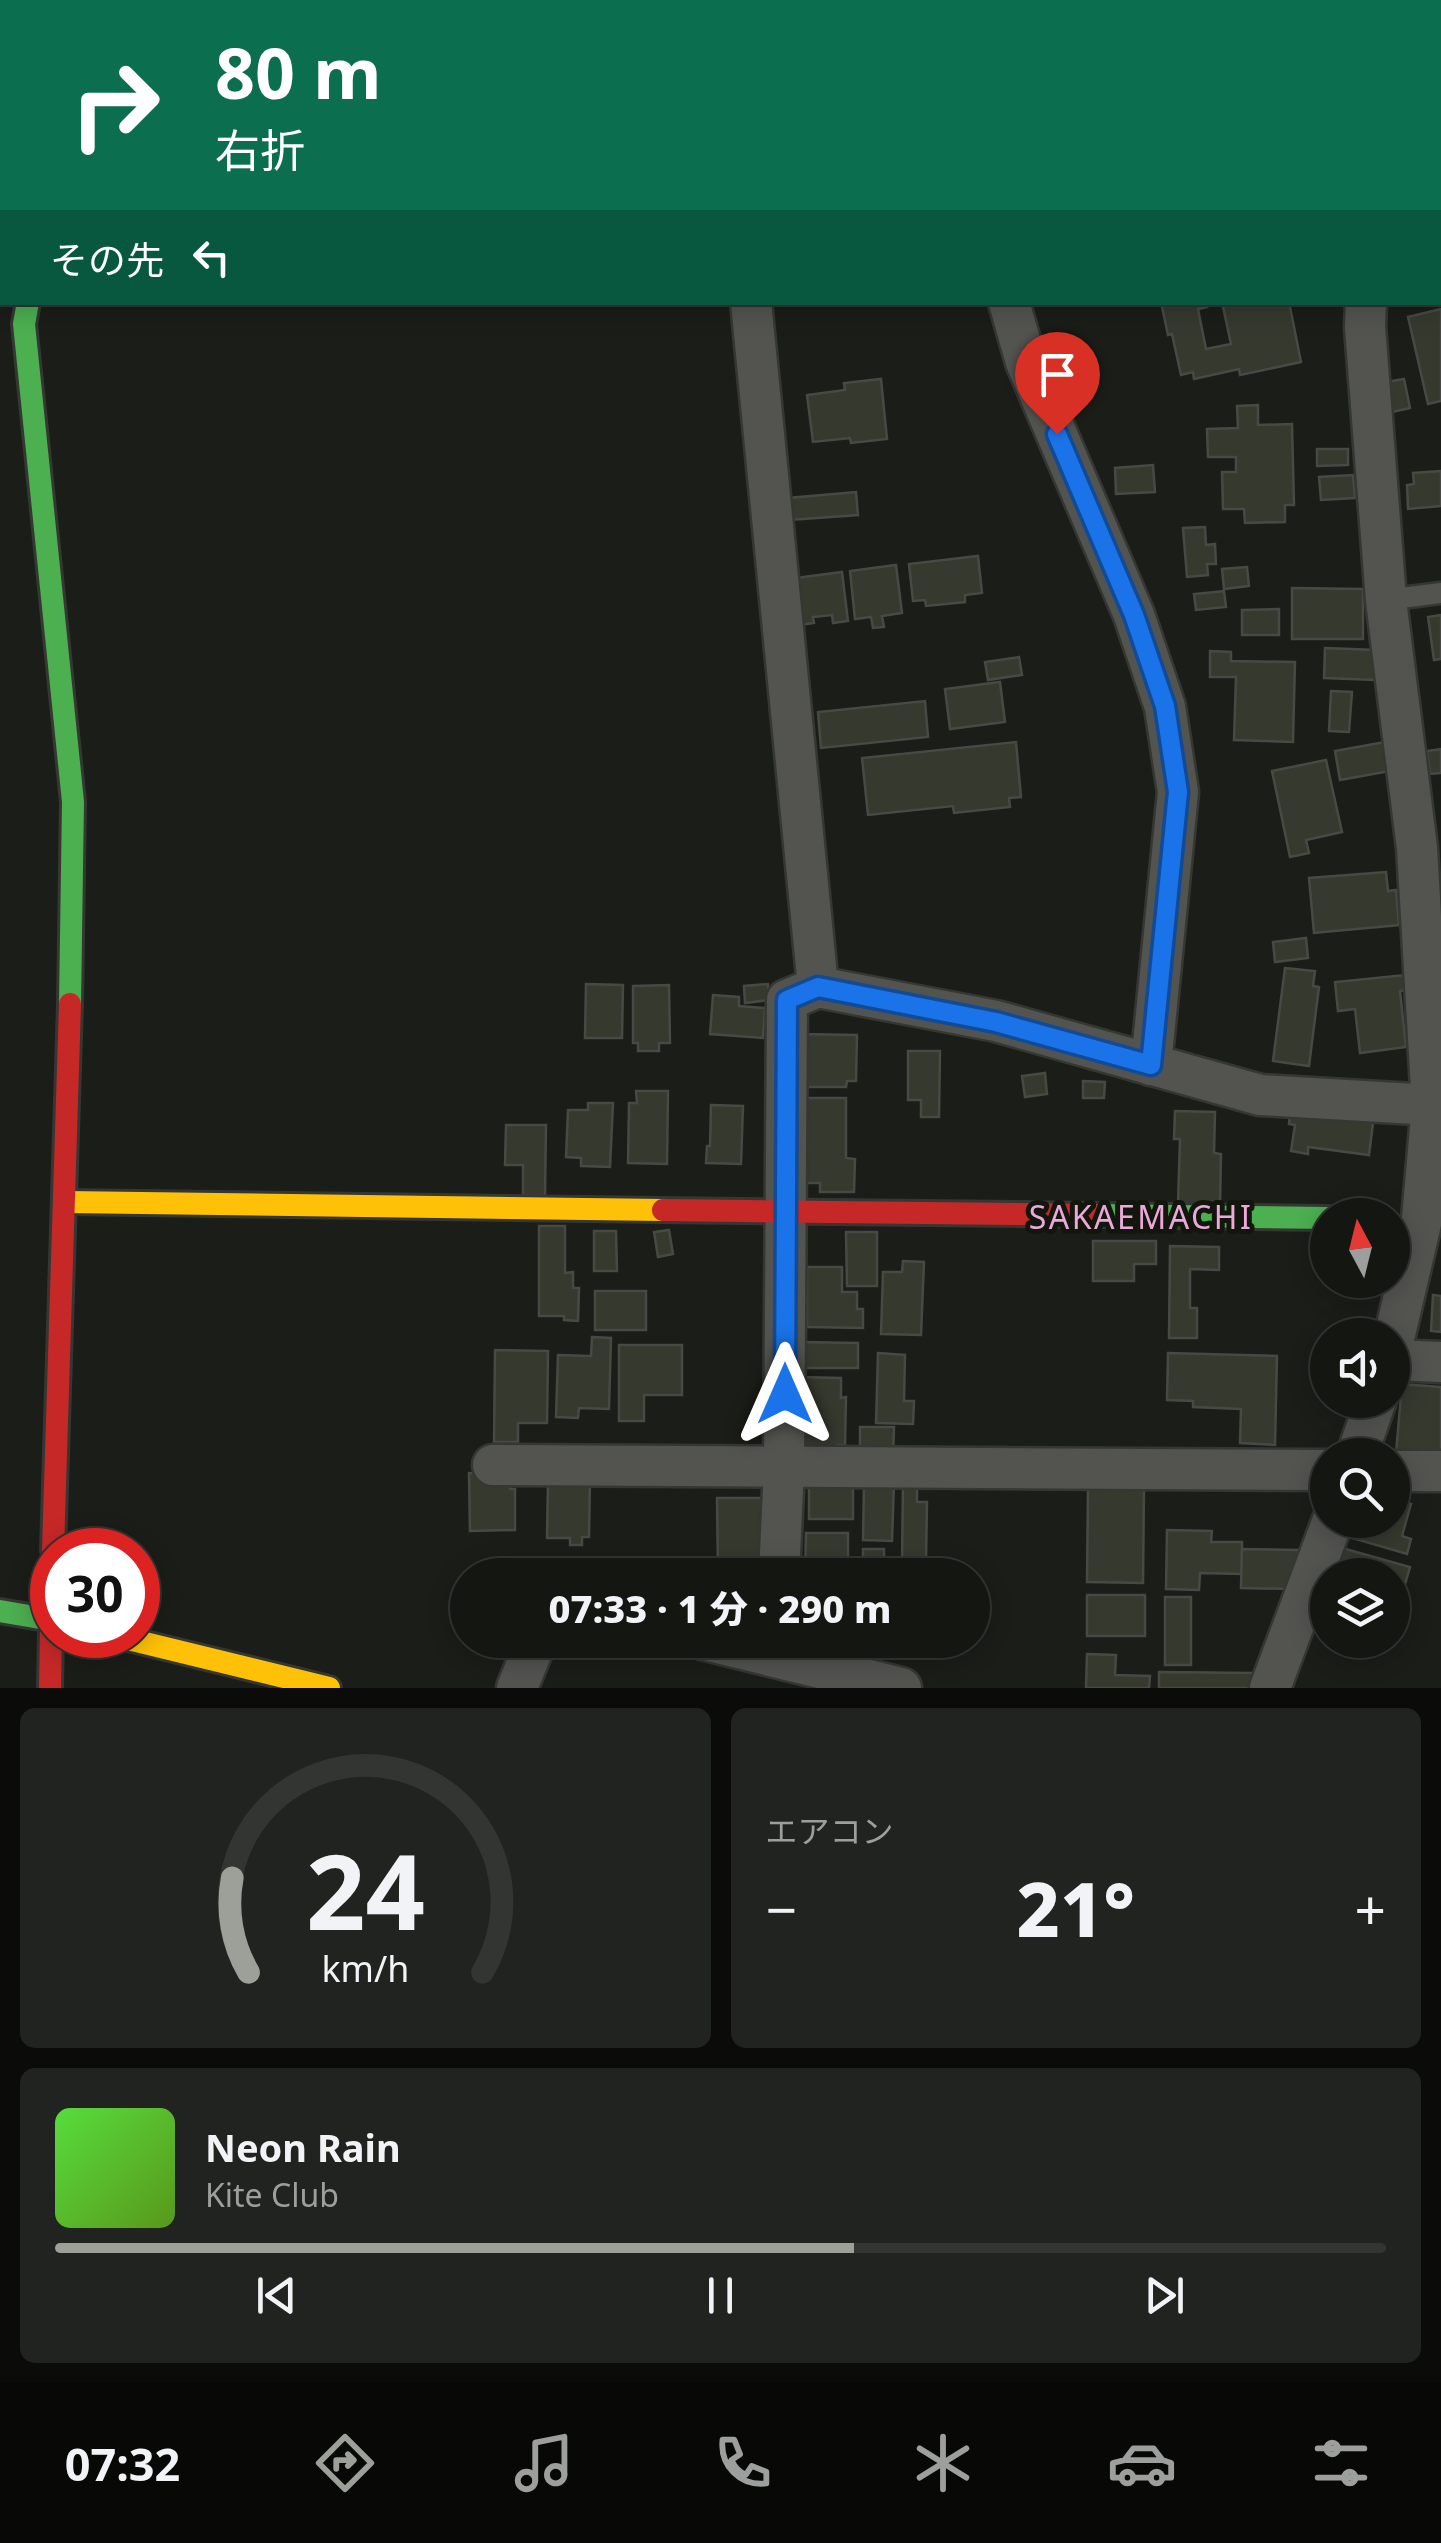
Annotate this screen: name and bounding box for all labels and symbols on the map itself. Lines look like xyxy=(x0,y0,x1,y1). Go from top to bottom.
pin xyxy=(1015,332,1100,435)
district label: SAKAEMACHI xyxy=(1029,1195,1253,1238)
north arrow xyxy=(1310,1198,1410,1298)
position arrow xyxy=(733,1342,837,1446)
speed limit sign: 30 xyxy=(30,1528,160,1658)

